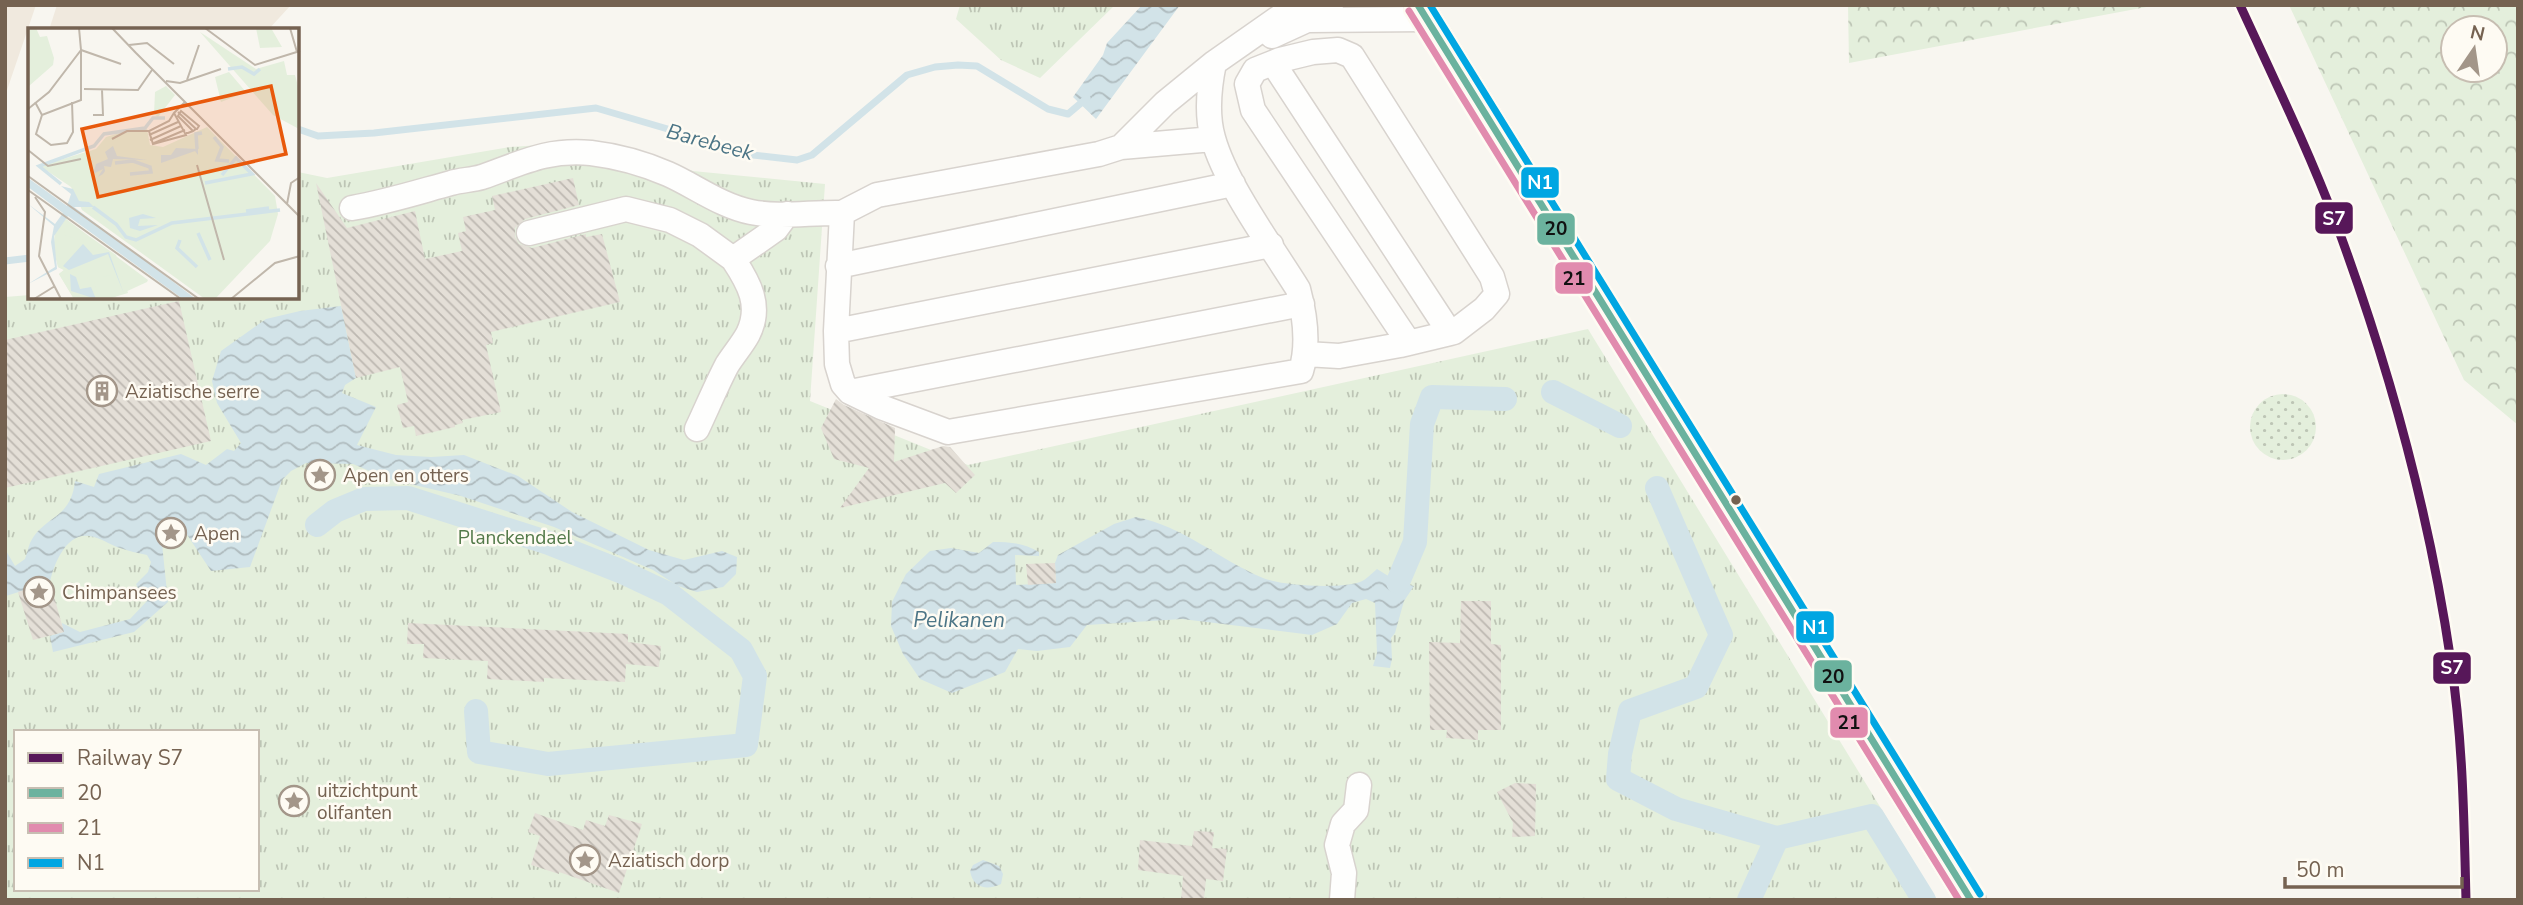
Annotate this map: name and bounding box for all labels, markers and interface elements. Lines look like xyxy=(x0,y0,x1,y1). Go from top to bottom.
north arrow xyxy=(2439,14,2509,84)
text: N xyxy=(2468,19,2487,48)
inset map xyxy=(28,28,299,299)
water label: Barebeek xyxy=(663,117,757,167)
line badge: N1 xyxy=(1520,166,1560,199)
text: N1 xyxy=(1527,170,1553,196)
line badge: S7 xyxy=(2314,201,2354,235)
text: S7 xyxy=(2322,206,2346,232)
line badge: 20 xyxy=(1536,212,1576,246)
text: 20 xyxy=(1545,216,1567,242)
line badge: 21 xyxy=(1554,261,1594,295)
text: 21 xyxy=(1563,266,1585,292)
building icon: Aziatische serre xyxy=(85,374,119,408)
place label: Aziatische serre xyxy=(125,379,260,405)
place icon: Apen en otters xyxy=(303,458,337,492)
place label: Apen en otters xyxy=(343,463,469,489)
unlabelled marker xyxy=(1729,493,1743,507)
place icon: Apen xyxy=(154,516,188,550)
place label: Apen xyxy=(194,521,240,547)
park label: Planckendael xyxy=(458,525,573,551)
place icon: Chimpansees xyxy=(22,575,56,609)
place label: Chimpansees xyxy=(62,580,177,606)
water label: Pelikanen xyxy=(913,606,1005,634)
line badge: N1 xyxy=(1795,610,1835,644)
text: N1 xyxy=(1802,615,1828,641)
line badge: S7 xyxy=(2432,651,2472,685)
text: S7 xyxy=(2440,655,2464,681)
line badge: 20 xyxy=(1813,659,1853,693)
text: 20 xyxy=(1822,664,1844,690)
line badge: 21 xyxy=(1829,706,1869,739)
text: 21 xyxy=(1838,710,1860,736)
legend xyxy=(14,730,259,891)
text: Railway S7 xyxy=(77,744,183,772)
place label: uitzichtpunt olifanten xyxy=(317,778,418,826)
text: 20 xyxy=(77,779,102,807)
place icon: uitzichtpunt olifanten xyxy=(277,784,311,818)
text: 21 xyxy=(77,814,102,842)
place icon: Aziatisch dorp xyxy=(568,843,602,877)
scale bar xyxy=(2285,846,2462,890)
place label: Aziatisch dorp xyxy=(608,848,729,874)
text: N1 xyxy=(77,849,105,877)
text: 50 m xyxy=(2296,856,2345,884)

